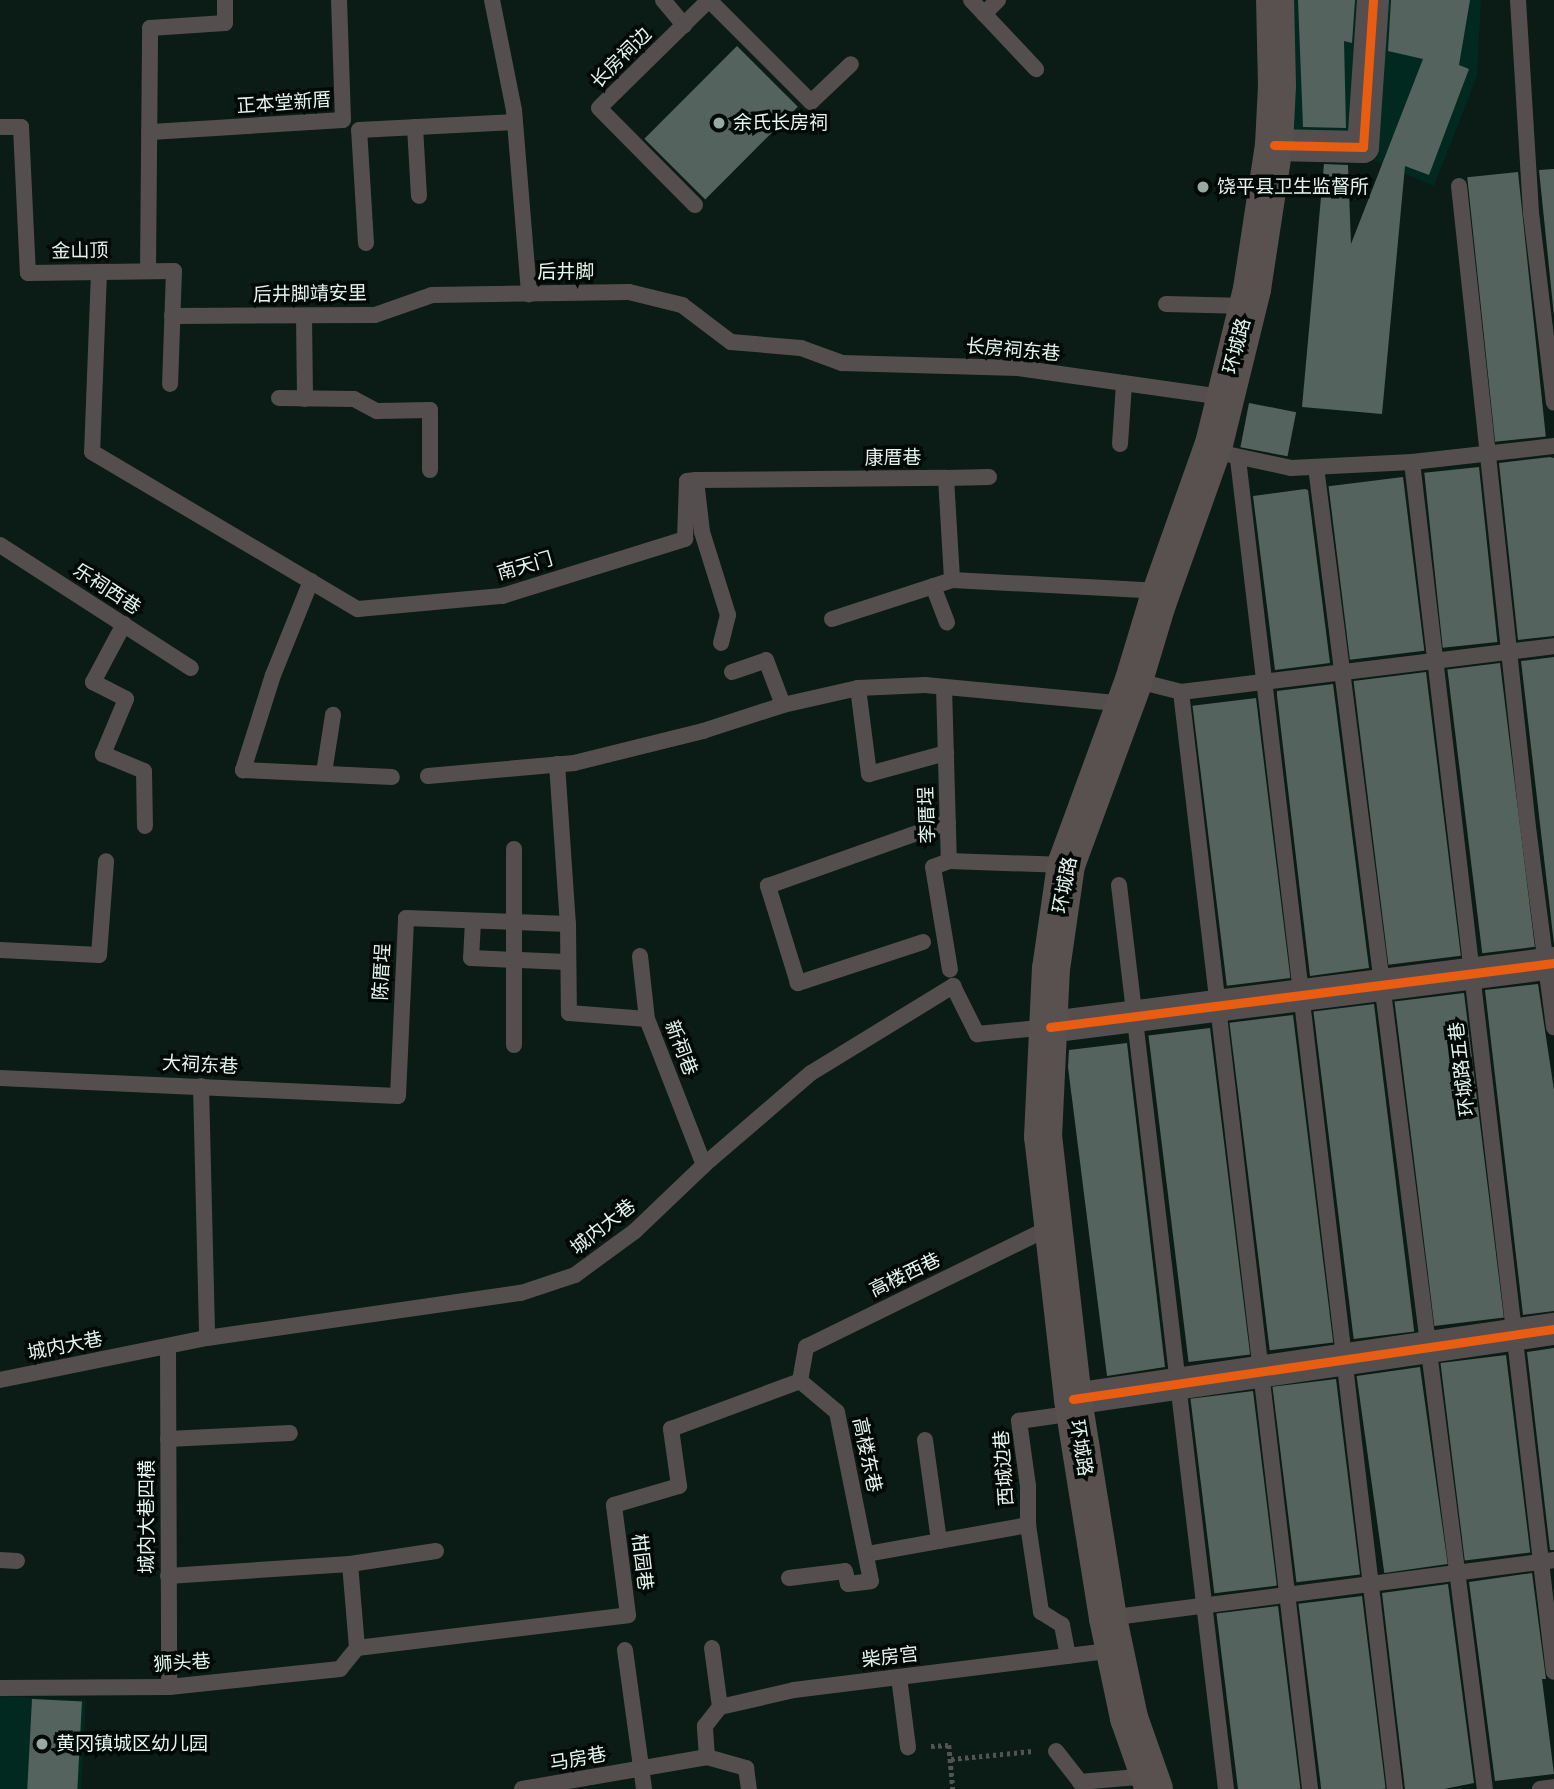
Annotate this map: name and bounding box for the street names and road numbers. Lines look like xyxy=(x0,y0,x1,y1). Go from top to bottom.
street label: 长房祠边 xyxy=(586,23,656,93)
street label: 正本堂新厝 xyxy=(236,88,332,118)
street label: 金山顶 xyxy=(51,239,109,263)
street label: 后井脚 xyxy=(538,261,594,283)
street label: 后井脚靖安里 xyxy=(253,282,367,306)
street label: 环城路 xyxy=(1219,316,1255,376)
street label: 长房祠东巷 xyxy=(965,335,1061,365)
street label: 康厝巷 xyxy=(865,447,921,469)
street label: 南天门 xyxy=(494,547,556,585)
street label: 乐祠西巷 xyxy=(69,559,145,619)
street label: 李厝埕 xyxy=(915,786,939,844)
street label: 环城路 xyxy=(1048,855,1082,915)
street label: 陈厝埕 xyxy=(369,943,395,1001)
street label: 新祠巷 xyxy=(660,1017,702,1079)
street label: 环城路五巷 xyxy=(1445,1020,1479,1118)
street label: 大祠东巷 xyxy=(161,1052,239,1078)
street label: 城内大巷 xyxy=(566,1195,640,1259)
street label: 高楼西巷 xyxy=(866,1248,944,1302)
street label: 城内大巷 xyxy=(26,1328,104,1364)
street label: 高楼东巷 xyxy=(848,1415,886,1495)
street label: 环城路 xyxy=(1065,1418,1097,1478)
street label: 西城边巷 xyxy=(990,1429,1018,1507)
street label: 城内大巷四横 xyxy=(136,1460,158,1574)
street label: 柑园巷 xyxy=(627,1532,657,1592)
street label: 柴房宫 xyxy=(860,1642,920,1672)
street label: 狮头巷 xyxy=(153,1650,211,1676)
street label: 马房巷 xyxy=(548,1743,608,1775)

